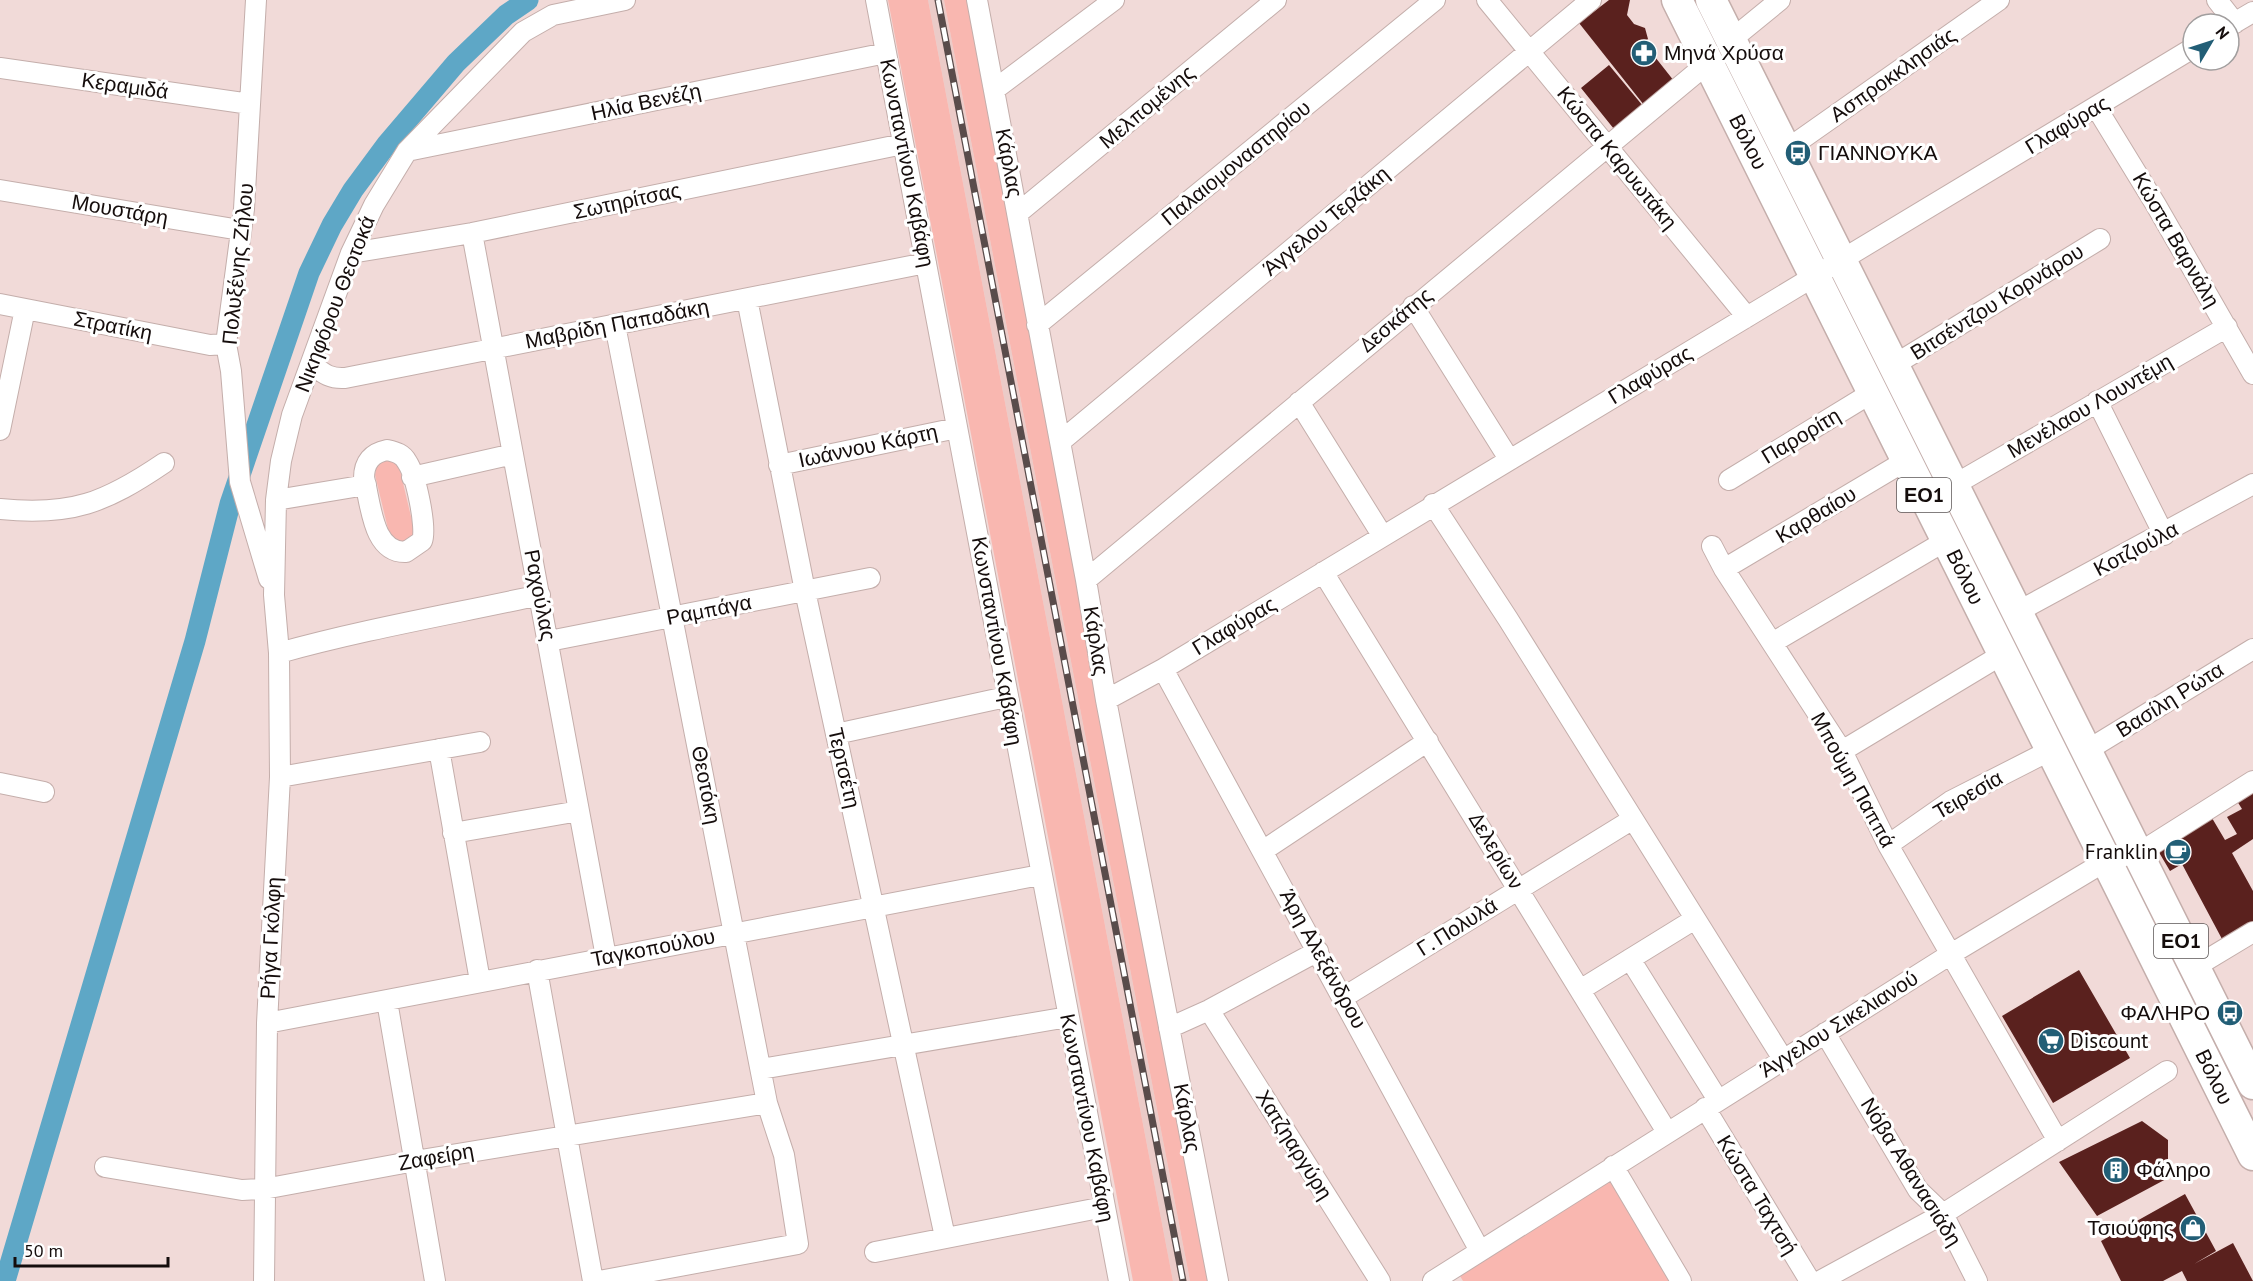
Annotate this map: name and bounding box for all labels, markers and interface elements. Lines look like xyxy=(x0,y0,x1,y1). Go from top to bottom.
north arrow xyxy=(2181,12,2241,72)
street label: Ασπροκκλησιάς xyxy=(1825,21,1961,128)
text: N xyxy=(2212,22,2234,43)
pharmacy icon: Μηνά Χρύσα xyxy=(1629,38,1659,68)
place label: Μηνά Χρύσα xyxy=(1664,39,1784,66)
street label: Κωνσταντίνου Καβάφη xyxy=(874,56,941,269)
street label: Μελπομένης xyxy=(1093,59,1200,154)
street label: Κεραμιδά xyxy=(80,66,170,105)
street label: Ηλία Βενέζη xyxy=(588,77,703,126)
street label: Κώστα Καρυωτάκη xyxy=(1551,81,1683,235)
street label: Γλαφύρας xyxy=(2020,89,2114,160)
street label: Παλαιομοναστηρίου xyxy=(1155,94,1316,231)
street label: Βόλου xyxy=(1723,110,1774,174)
street label: Κάρλας xyxy=(990,126,1029,200)
bus stop icon: ΓΙΑΝΝΟΥΚΑ xyxy=(1783,138,1813,168)
place label: ΓΙΑΝΝΟΥΚΑ xyxy=(1818,139,1937,166)
street label: Άγγελου Τερζάκη xyxy=(1257,160,1394,281)
street label: Κώστα Βαρνάλη xyxy=(2127,167,2226,312)
street label: Σωτηρίτσας xyxy=(571,176,683,225)
street label: Πολυξένης Ζήλου xyxy=(216,182,259,346)
street label: Μουστάρη xyxy=(70,188,170,231)
street label: Νικηφόρου Θεοτοκά xyxy=(288,212,381,396)
street label: Βιτσέντζου Κορνάρου xyxy=(1905,237,2088,366)
street label: Δεσκάτης xyxy=(1354,281,1438,358)
street label: Μαβρίδη Παπαδάκη xyxy=(523,292,711,355)
street label: Στρατίκη xyxy=(71,305,155,346)
street label: Γλαφύρας xyxy=(1603,339,1697,410)
street label: Μενέλαου Λουντέμη xyxy=(2002,347,2177,464)
street label: Παρορίτη xyxy=(1756,401,1845,470)
street label: Ιωάννου Κάρτη xyxy=(796,418,940,473)
road number: ΕΟ1 xyxy=(1897,478,1951,512)
street label: Καρθαίου xyxy=(1770,480,1861,549)
street label: Κοτζιούλα xyxy=(2089,515,2183,582)
street label: Κωνσταντίνου Καβάφη xyxy=(966,534,1029,748)
street label: Βόλου xyxy=(1940,545,1990,609)
street label: Ραχούλας xyxy=(518,547,563,643)
street label: Ραμπάγα xyxy=(664,588,754,631)
street label: Γλαφύρας xyxy=(1187,590,1281,661)
street label: Κάρλας xyxy=(1078,604,1115,678)
street label: Βασίλη Ρώτα xyxy=(2111,656,2229,743)
street label: Μπούμη Παππά xyxy=(1805,707,1902,852)
street label: Τερτσέτη xyxy=(822,725,867,811)
street label: Θεοτόκη xyxy=(686,743,727,826)
street label: Τειρεσία xyxy=(1928,764,2007,825)
street label: Δελερίων xyxy=(1463,808,1530,894)
cafe icon: Franklin xyxy=(2163,837,2193,867)
place label: Franklin xyxy=(2085,838,2158,865)
street label: Ρήγα Γκόλφη xyxy=(254,876,287,1000)
street label: Άρη Αλεξάνδρου xyxy=(1274,884,1373,1033)
street label: Γ. Πολυλά xyxy=(1411,891,1502,962)
street label: Ταγκοπούλου xyxy=(589,922,717,973)
road number: ΕΟ1 xyxy=(2154,924,2208,958)
street label: Άγγελου Σικελιανού xyxy=(1755,964,1923,1083)
bus stop icon: ΦΑΛΗΡΟ xyxy=(2215,998,2245,1028)
place label: ΦΑΛΗΡΟ xyxy=(2120,999,2210,1026)
street label: Κωνσταντίνου Καβάφη xyxy=(1054,1011,1121,1224)
supermarket icon: Discount xyxy=(2036,1026,2066,1056)
place label: Discount xyxy=(2070,1027,2148,1054)
street label: Βόλου xyxy=(2189,1045,2239,1109)
street label: Κάρλας xyxy=(1168,1081,1207,1155)
street label: Χατζηαργύρη xyxy=(1250,1085,1339,1205)
street label: Νόβα Αθανασιάδη xyxy=(1855,1092,1968,1251)
street label: Κώστα Ταχτσή xyxy=(1711,1130,1804,1260)
street label: Ζαφείρη xyxy=(396,1137,476,1176)
building icon: Φάληρο xyxy=(2101,1155,2131,1185)
place label: Φάληρο xyxy=(2136,1156,2211,1183)
shop icon: Τσιούφης xyxy=(2178,1213,2208,1243)
place label: Τσιούφης xyxy=(2087,1214,2174,1241)
scale bar xyxy=(15,1230,168,1268)
text: 50 m xyxy=(24,1239,63,1262)

